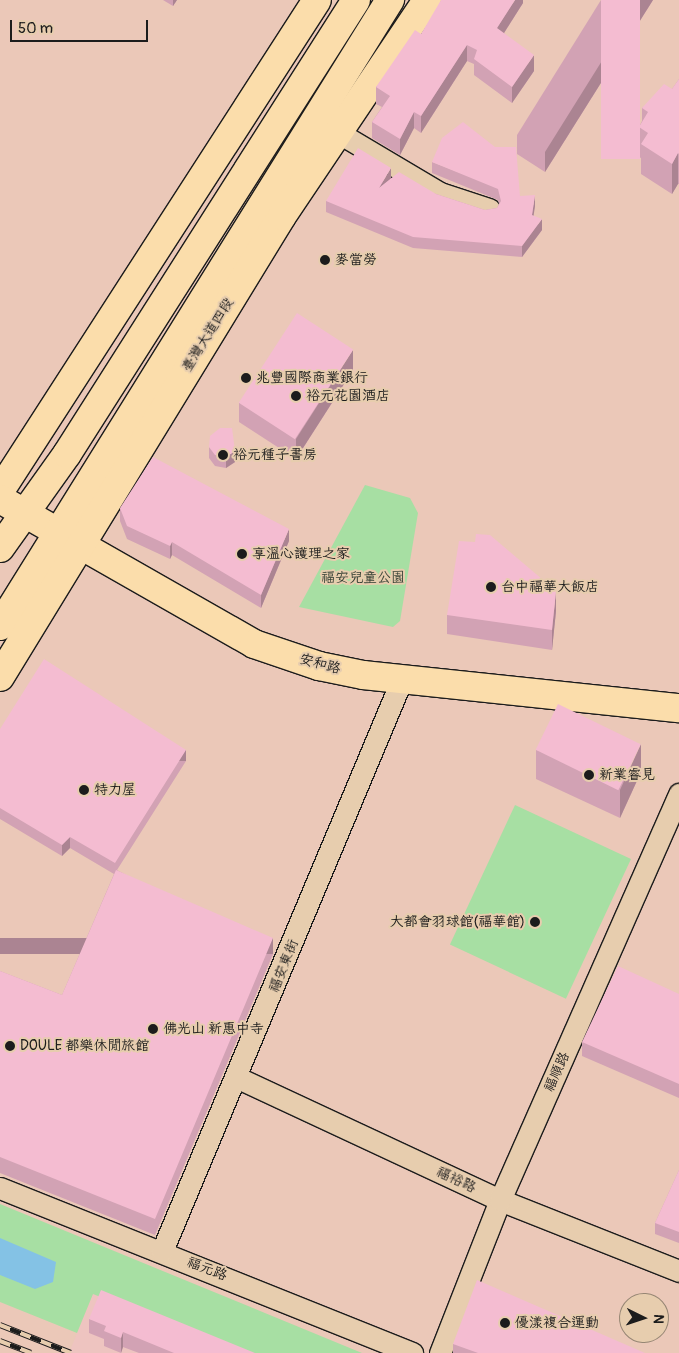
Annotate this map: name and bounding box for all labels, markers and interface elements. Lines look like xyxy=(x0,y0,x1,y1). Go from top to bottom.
scale bar xyxy=(12,10,150,42)
text: 50 m xyxy=(18,19,53,38)
place label: 麥當勞 xyxy=(335,252,377,268)
marker: 麥當勞 xyxy=(319,254,331,266)
street label: 臺灣大道四段 xyxy=(179,295,237,375)
place label: 兆豐國際商業銀行 xyxy=(256,370,368,386)
marker: 兆豐國際商業銀行 xyxy=(240,372,252,384)
place label: 裕元花園酒店 xyxy=(306,388,390,404)
marker: 裕元花園酒店 xyxy=(290,390,302,402)
place label: 裕元種子書房 xyxy=(233,447,317,463)
marker: 裕元種子書房 xyxy=(217,449,229,461)
place label: 享溫心護理之家 xyxy=(252,546,350,562)
marker: 享溫心護理之家 xyxy=(236,548,248,560)
park label: 福安兒童公園 xyxy=(321,570,405,586)
place label: 台中福華大飯店 xyxy=(501,579,599,595)
marker: 台中福華大飯店 xyxy=(485,581,497,593)
street label: 安和路 xyxy=(298,650,342,678)
place label: 新業睿見 xyxy=(599,767,655,783)
marker: 新業睿見 xyxy=(583,769,595,781)
place label: 特力屋 xyxy=(94,782,136,798)
marker: 特力屋 xyxy=(78,784,90,796)
place label: 大都會羽球館(福華館) xyxy=(390,914,525,930)
marker: 大都會羽球館(福華館) xyxy=(529,916,541,928)
street label: 福安東街 xyxy=(266,937,302,995)
place label: 佛光山 新惠中寺 xyxy=(163,1021,264,1037)
marker: 佛光山 新惠中寺 xyxy=(147,1023,159,1035)
place label: DOULE 都樂休閒旅館 xyxy=(20,1038,149,1054)
marker: DOULE 都樂休閒旅館 xyxy=(4,1040,16,1052)
street label: 福順路 xyxy=(541,1049,573,1095)
street label: 福裕路 xyxy=(433,1164,479,1196)
street label: 福元路 xyxy=(184,1254,230,1284)
north arrow xyxy=(619,1293,669,1343)
text: N xyxy=(650,1314,667,1324)
place label: 優漾複合運動 xyxy=(515,1315,599,1331)
marker: 優漾複合運動 xyxy=(499,1317,511,1329)

